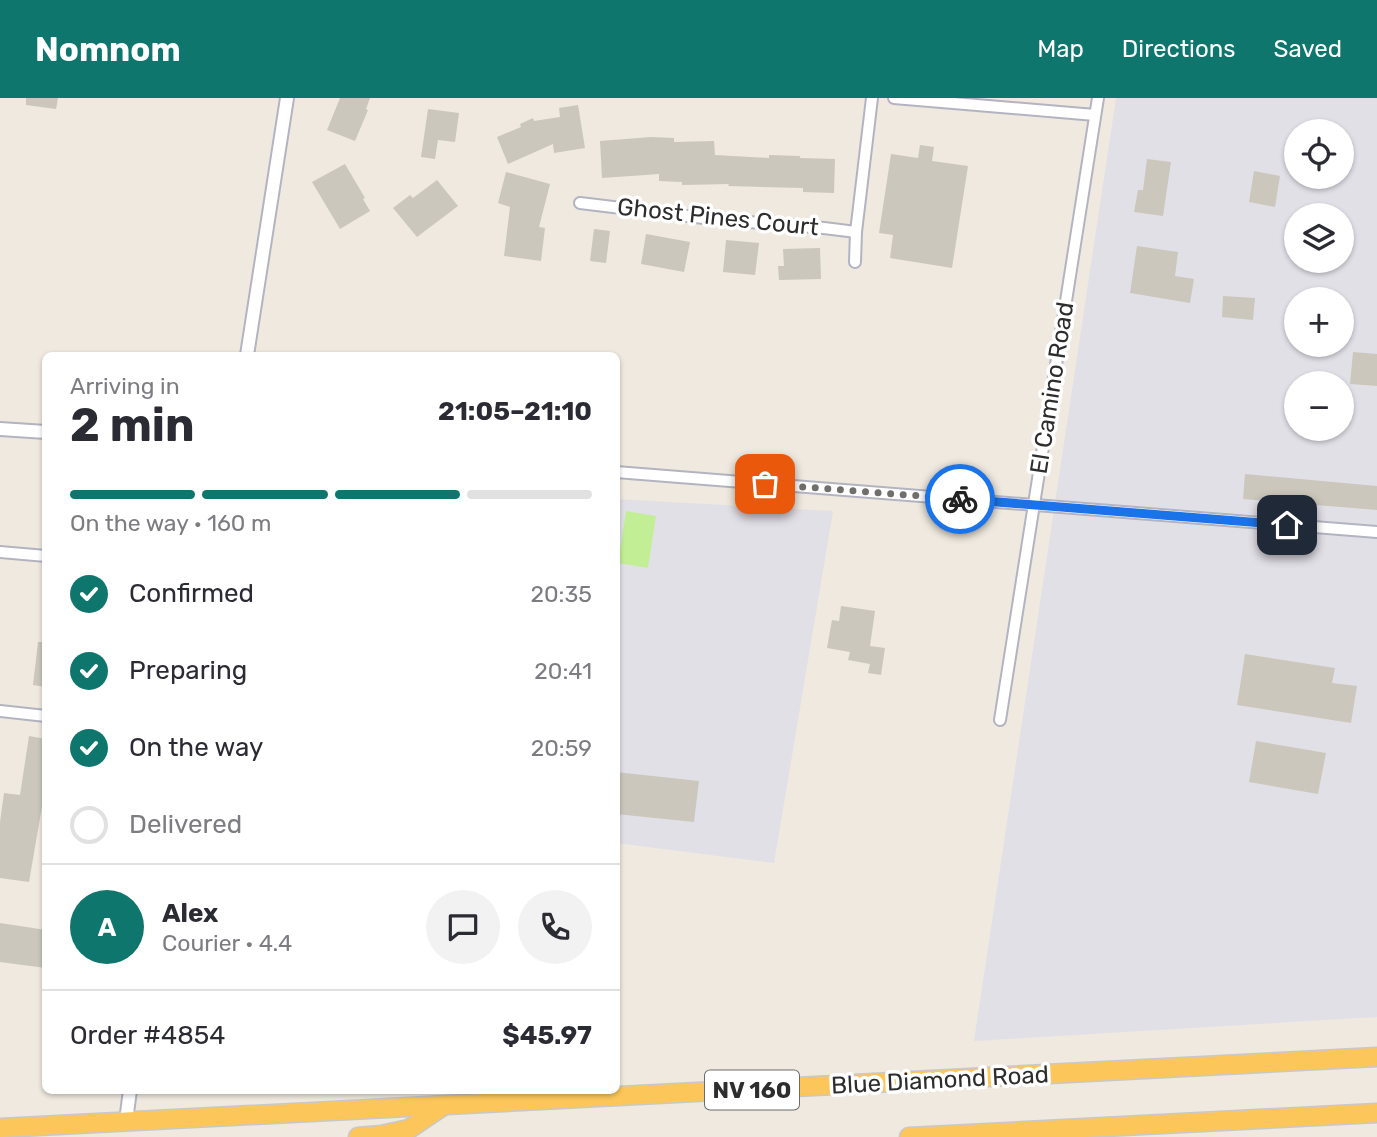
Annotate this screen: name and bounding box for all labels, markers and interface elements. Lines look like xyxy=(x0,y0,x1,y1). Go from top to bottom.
text: Nomnom xyxy=(35,30,181,69)
text: Map xyxy=(1037,35,1084,63)
text: Directions xyxy=(1122,35,1235,63)
text: Saved xyxy=(1273,35,1342,63)
map controls xyxy=(1284,119,1354,441)
button: locate xyxy=(1284,119,1354,189)
street label: Ghost Pines Court xyxy=(616,193,820,241)
button: layers xyxy=(1284,203,1354,273)
button: + xyxy=(1284,287,1354,357)
street label: El Camino Road xyxy=(1025,300,1079,476)
button: − xyxy=(1284,371,1354,441)
text: Arriving in xyxy=(70,372,180,400)
text: 21:05–21:10 xyxy=(438,396,592,427)
text: 2 min xyxy=(70,398,195,453)
pin xyxy=(735,454,795,514)
courier xyxy=(925,464,995,534)
icon: bag xyxy=(746,465,784,503)
icon: bike xyxy=(941,480,979,518)
pin xyxy=(1257,495,1317,555)
icon: home xyxy=(1268,506,1306,544)
text: On the way · 160 m xyxy=(70,509,272,537)
icon: check xyxy=(70,575,108,613)
text: Confirmed xyxy=(129,578,254,609)
text: 20:35 xyxy=(531,580,592,608)
icon: check xyxy=(70,652,108,690)
text: Preparing xyxy=(129,655,247,686)
text: 20:41 xyxy=(534,657,592,685)
icon: check xyxy=(70,729,108,767)
text: On the way xyxy=(129,732,263,763)
text: 20:59 xyxy=(531,734,592,762)
text: Delivered xyxy=(129,809,242,840)
button: chat xyxy=(426,890,500,964)
button: phone xyxy=(518,890,592,964)
text: Alex xyxy=(162,898,218,929)
text: A xyxy=(98,912,116,943)
text: Courier · 4.4 xyxy=(162,929,292,957)
text: Order #4854 xyxy=(70,1020,225,1051)
text: $45.97 xyxy=(502,1020,592,1051)
street label: Blue Diamond Road xyxy=(830,1060,1050,1100)
road number: NV 160 xyxy=(705,1071,799,1110)

